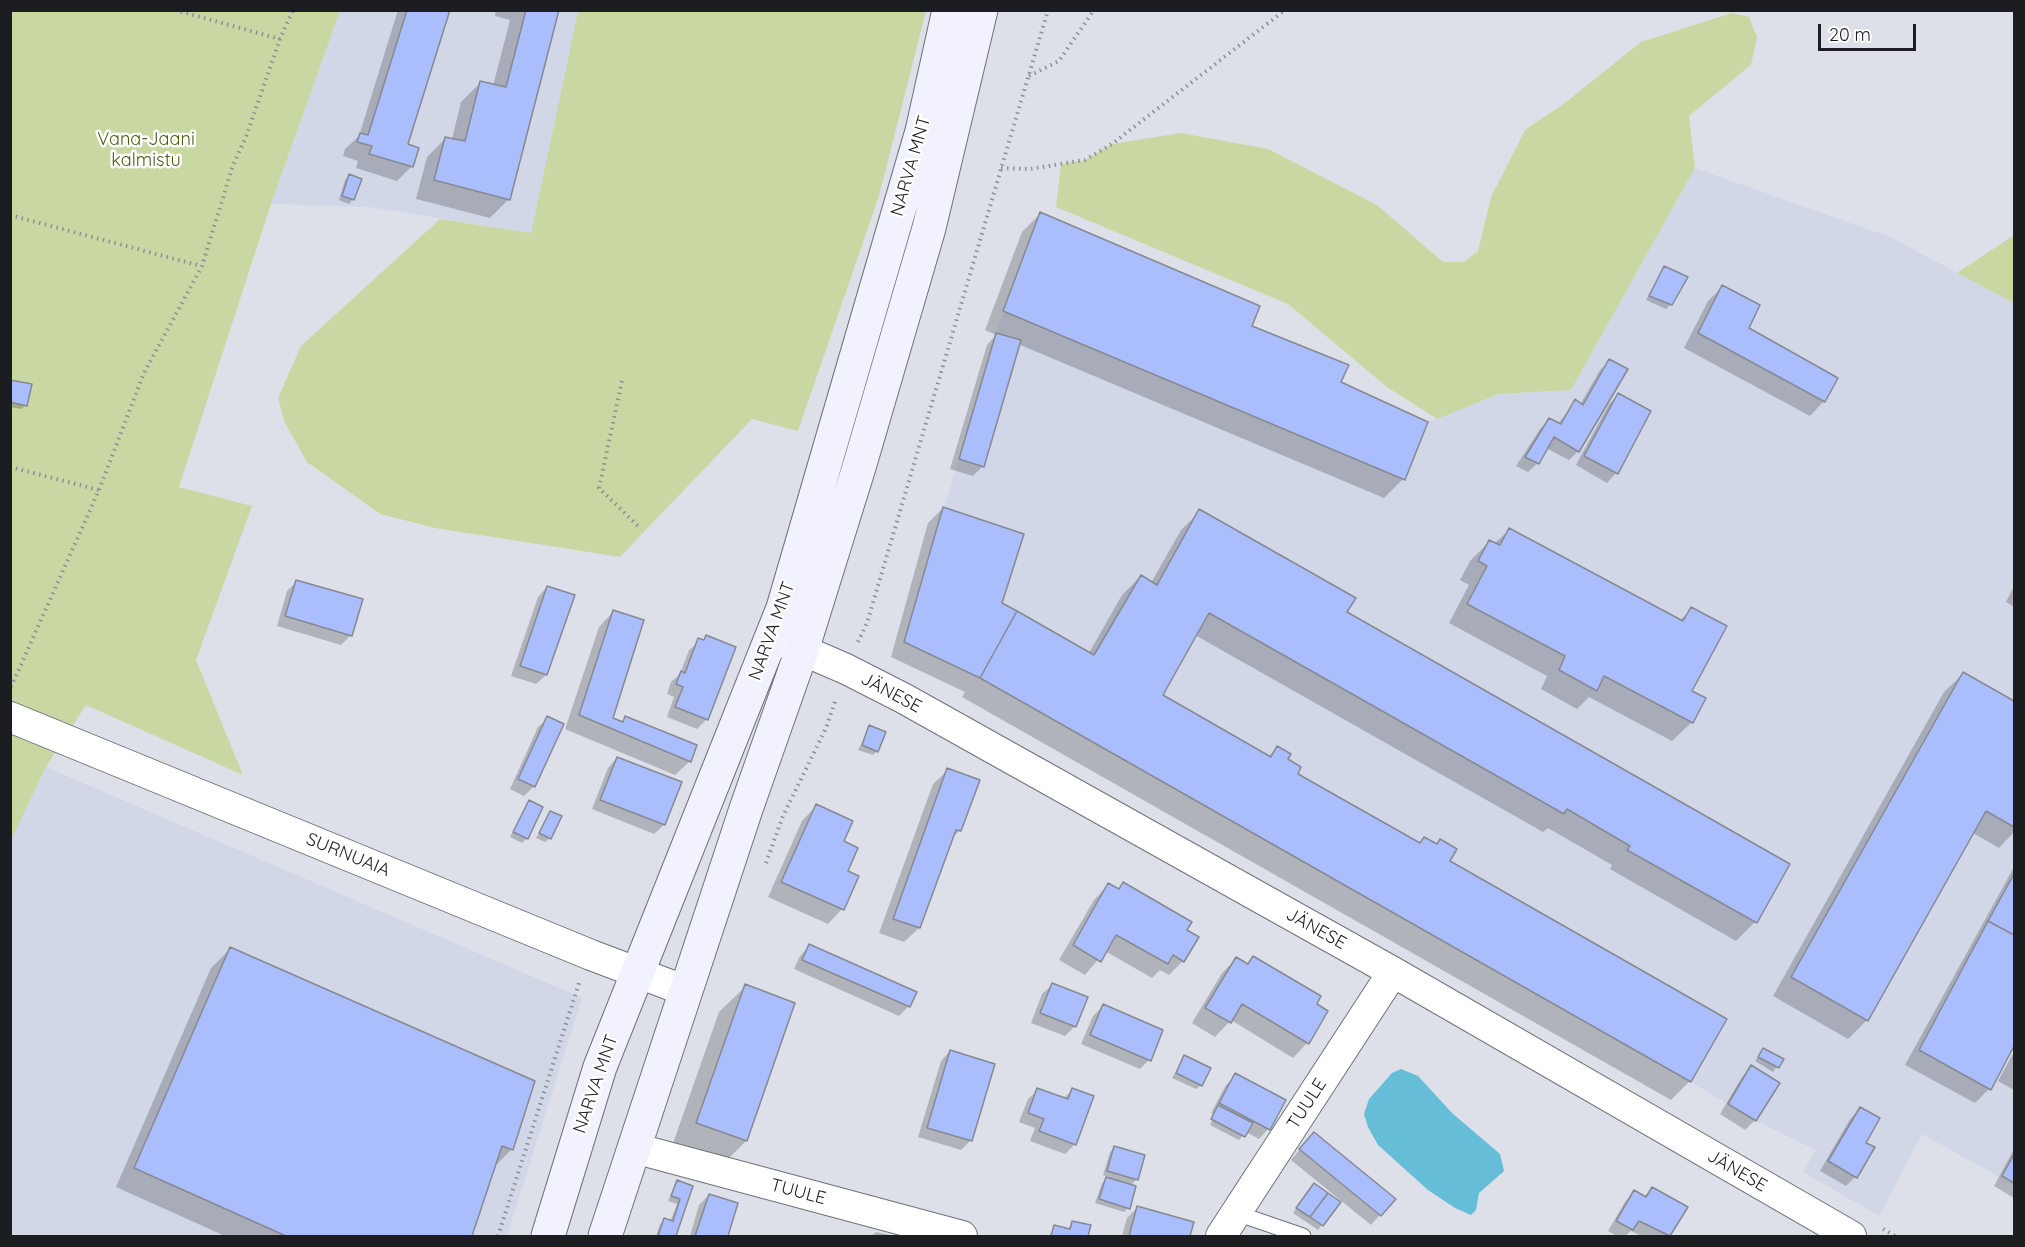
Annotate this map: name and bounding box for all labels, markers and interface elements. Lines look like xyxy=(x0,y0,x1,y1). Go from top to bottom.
scale bar xyxy=(1821,12,1918,50)
text: 20 m xyxy=(1829,23,1871,46)
street label: NARVA MNT xyxy=(886,113,936,219)
park label: Vana-Jaani kalmistu xyxy=(97,129,195,172)
street label: NARVA MNT xyxy=(744,579,800,683)
street label: JÄNESE xyxy=(857,668,925,718)
street label: SURNUAIA xyxy=(303,828,393,882)
street label: JÄNESE xyxy=(1282,904,1350,954)
street label: NARVA MNT xyxy=(569,1032,623,1136)
street label: TUULE xyxy=(1283,1074,1331,1134)
street label: JÄNESE xyxy=(1703,1145,1771,1197)
street label: TUULE xyxy=(768,1174,828,1210)

